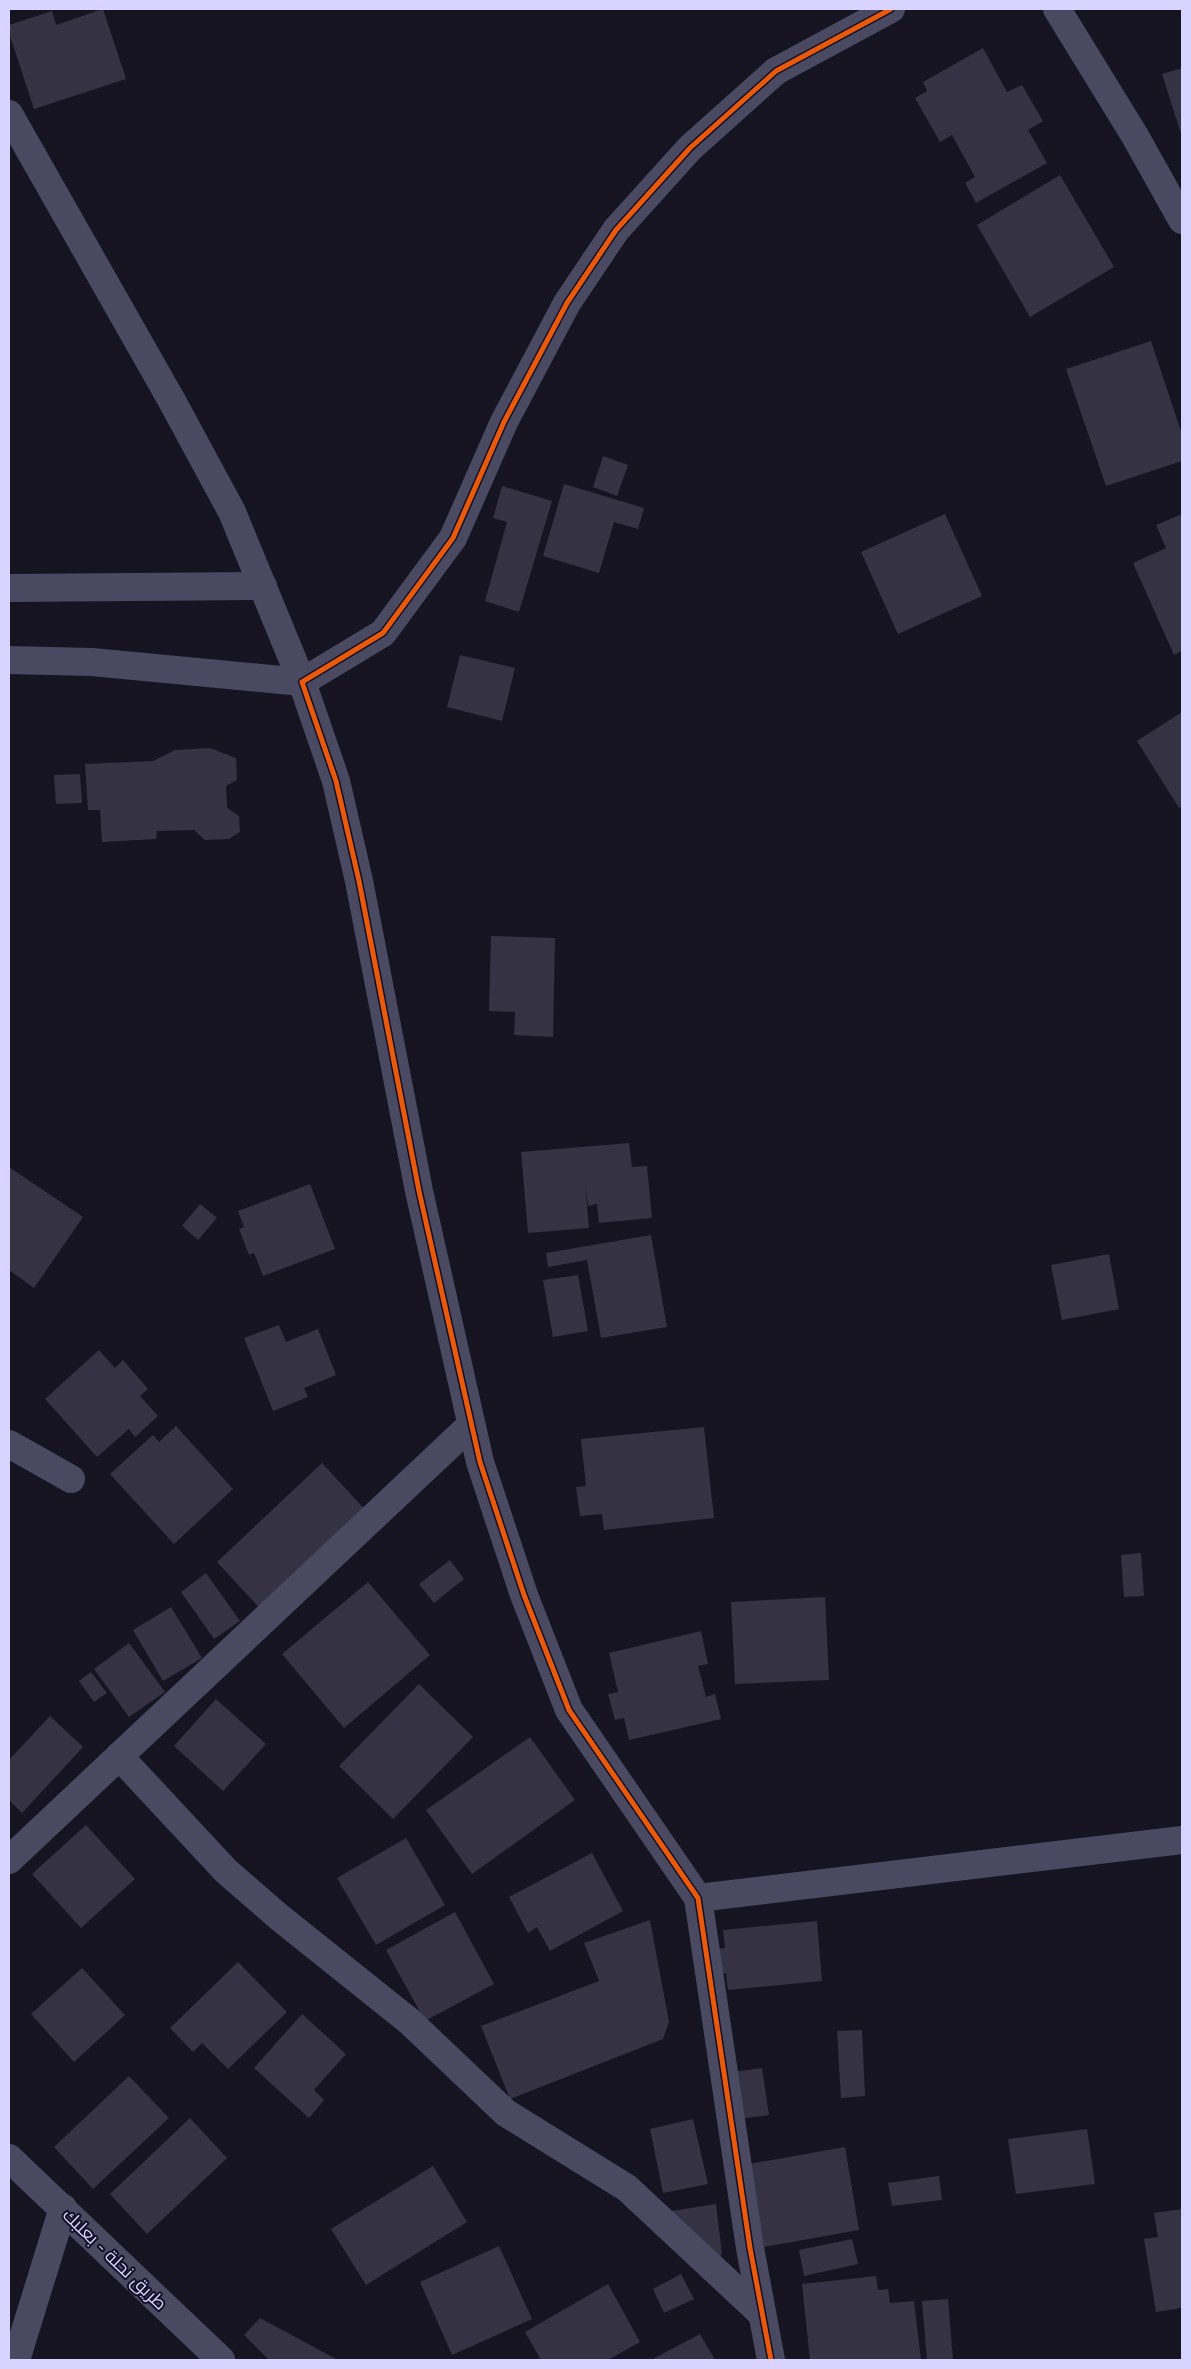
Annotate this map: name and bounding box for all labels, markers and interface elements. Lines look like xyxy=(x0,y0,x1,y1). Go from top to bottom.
street label: طريق نحلة - بعلبك xyxy=(57,2203,172,2315)

